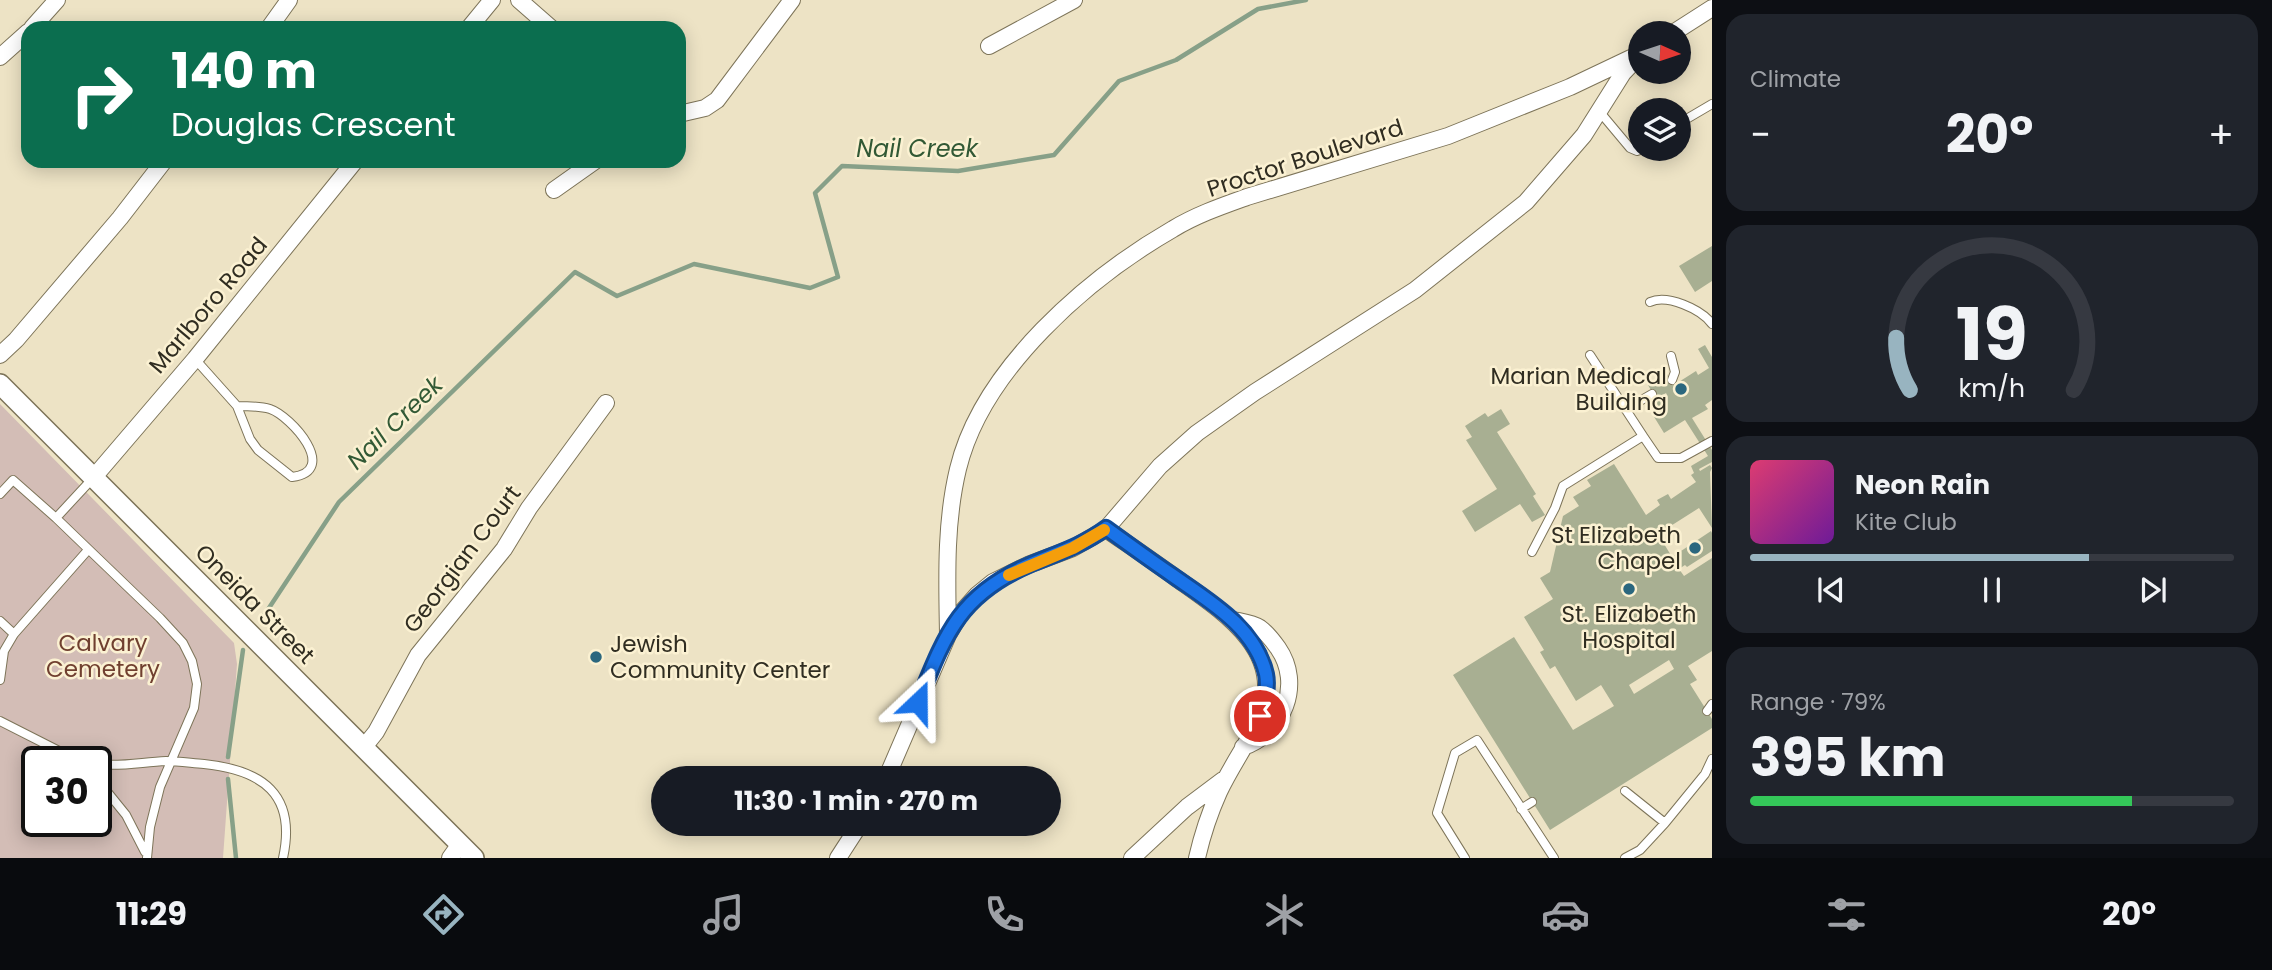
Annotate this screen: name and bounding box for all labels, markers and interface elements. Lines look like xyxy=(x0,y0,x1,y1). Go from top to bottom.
north arrow xyxy=(1628,21,1690,84)
map controls xyxy=(1628,21,1691,161)
text: 140 m xyxy=(171,37,317,105)
icon: right xyxy=(56,49,147,140)
text: Climate xyxy=(1750,63,1841,95)
button: layers xyxy=(1628,98,1691,161)
text: 20° xyxy=(1946,98,2033,171)
text: Douglas Crescent xyxy=(171,102,456,147)
text: − xyxy=(1750,108,1771,161)
text: + xyxy=(2208,108,2234,161)
street label: Proctor Boulevard xyxy=(1203,111,1407,205)
water label: Nail Creek xyxy=(856,132,979,165)
street label: Marlboro Road xyxy=(141,230,275,380)
text: 19 xyxy=(1956,284,2028,385)
place label: Marian Medical Building xyxy=(1491,360,1667,418)
water label: Nail Creek xyxy=(339,367,451,477)
text: km/h xyxy=(1959,370,2025,405)
marker: Marian Medical Building xyxy=(1673,381,1689,397)
text: Neon Rain xyxy=(1855,467,1990,503)
street label: Georgian Court xyxy=(396,479,528,639)
text: Kite Club xyxy=(1855,506,1957,538)
place label: St Elizabeth Chapel xyxy=(1551,519,1681,577)
street label: Oneida Street xyxy=(188,537,322,671)
marker: St Elizabeth Chapel xyxy=(1687,540,1703,556)
icon: previous xyxy=(1812,571,1850,609)
icon: pause xyxy=(1973,571,2011,609)
icon: next xyxy=(2134,571,2172,609)
marker: St. Elizabeth Hospital xyxy=(1621,581,1637,597)
place label: St. Elizabeth Hospital xyxy=(1562,598,1696,656)
park label: Calvary Cemetery xyxy=(46,627,160,685)
place label: Jewish Community Center xyxy=(610,628,830,686)
marker: Jewish Community Center xyxy=(588,649,604,665)
position arrow xyxy=(881,665,955,739)
pin xyxy=(1230,686,1290,746)
text: Range · 79% xyxy=(1750,686,1886,718)
icon: arrive xyxy=(1241,697,1279,735)
text: 395 km xyxy=(1750,721,1945,794)
speed limit sign: 30 xyxy=(21,746,112,837)
text: 11:30 · 1 min · 270 m xyxy=(734,783,978,819)
icon: directions xyxy=(419,890,468,939)
icon: music xyxy=(699,890,748,939)
icon: phone xyxy=(980,890,1029,939)
icon: climate xyxy=(1260,890,1309,939)
icon: car xyxy=(1541,890,1590,939)
icon: filters xyxy=(1822,890,1871,939)
text: 11:29 xyxy=(116,891,187,936)
text: 20° xyxy=(2102,891,2156,936)

